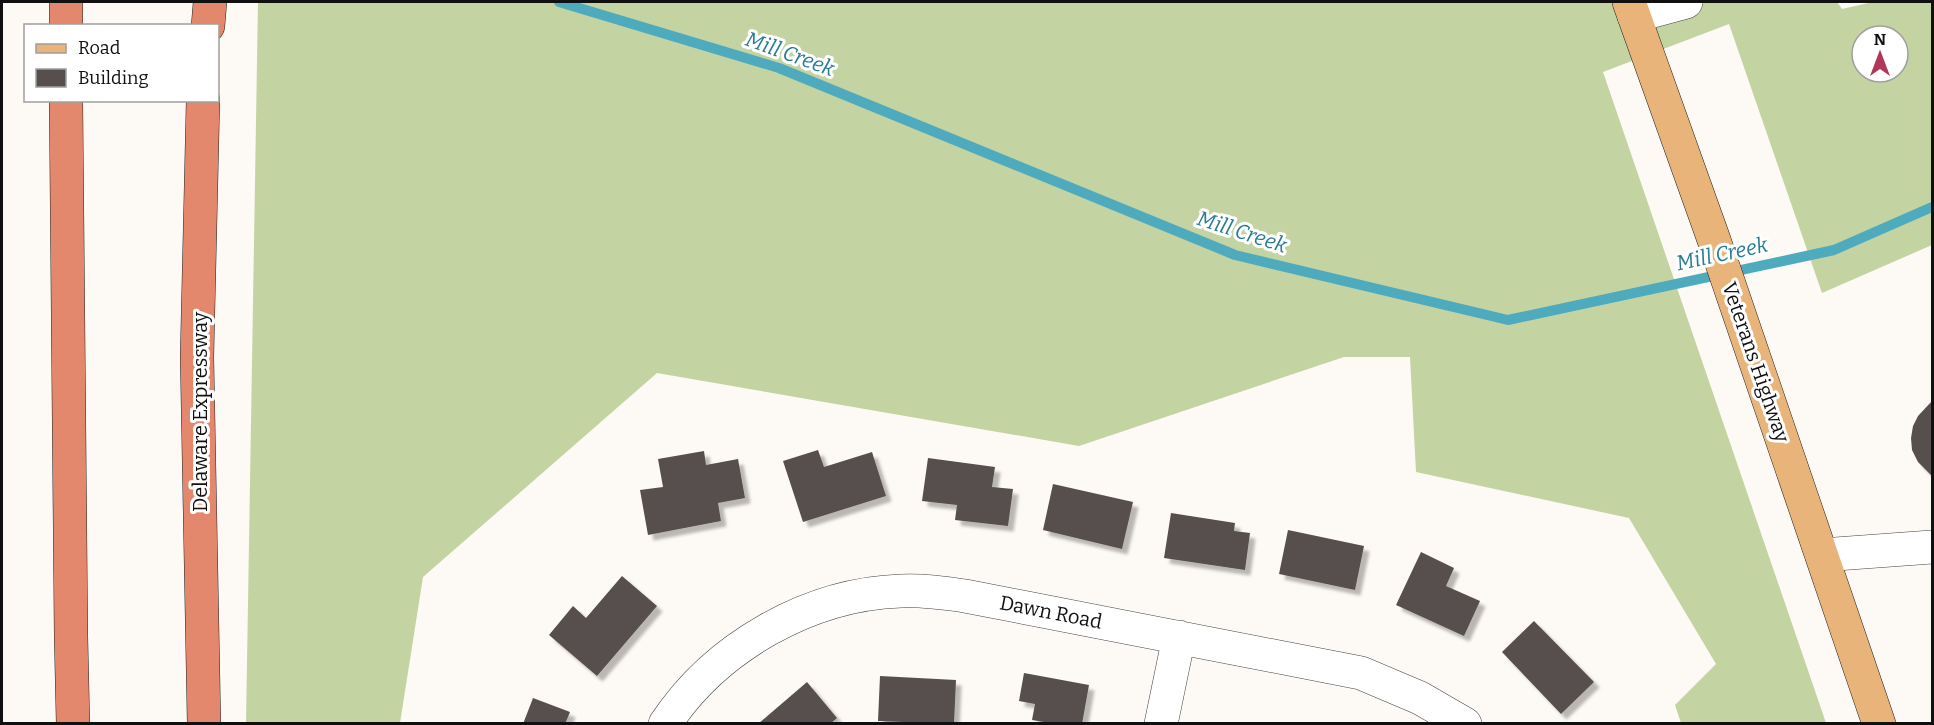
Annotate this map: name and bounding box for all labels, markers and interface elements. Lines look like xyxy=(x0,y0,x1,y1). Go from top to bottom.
legend xyxy=(24,24,219,102)
north arrow xyxy=(1850,24,1910,84)
water label: Mill Creek xyxy=(742,26,839,82)
text: N xyxy=(1874,30,1886,49)
text: Road xyxy=(78,37,121,59)
text: Building xyxy=(78,67,149,89)
water label: Mill Creek xyxy=(1194,205,1291,259)
water label: Mill Creek xyxy=(1674,232,1771,276)
street label: Veterans Highway xyxy=(1717,279,1795,446)
street label: Delaware Expressway xyxy=(188,312,212,512)
street label: Dawn Road xyxy=(998,590,1104,634)

